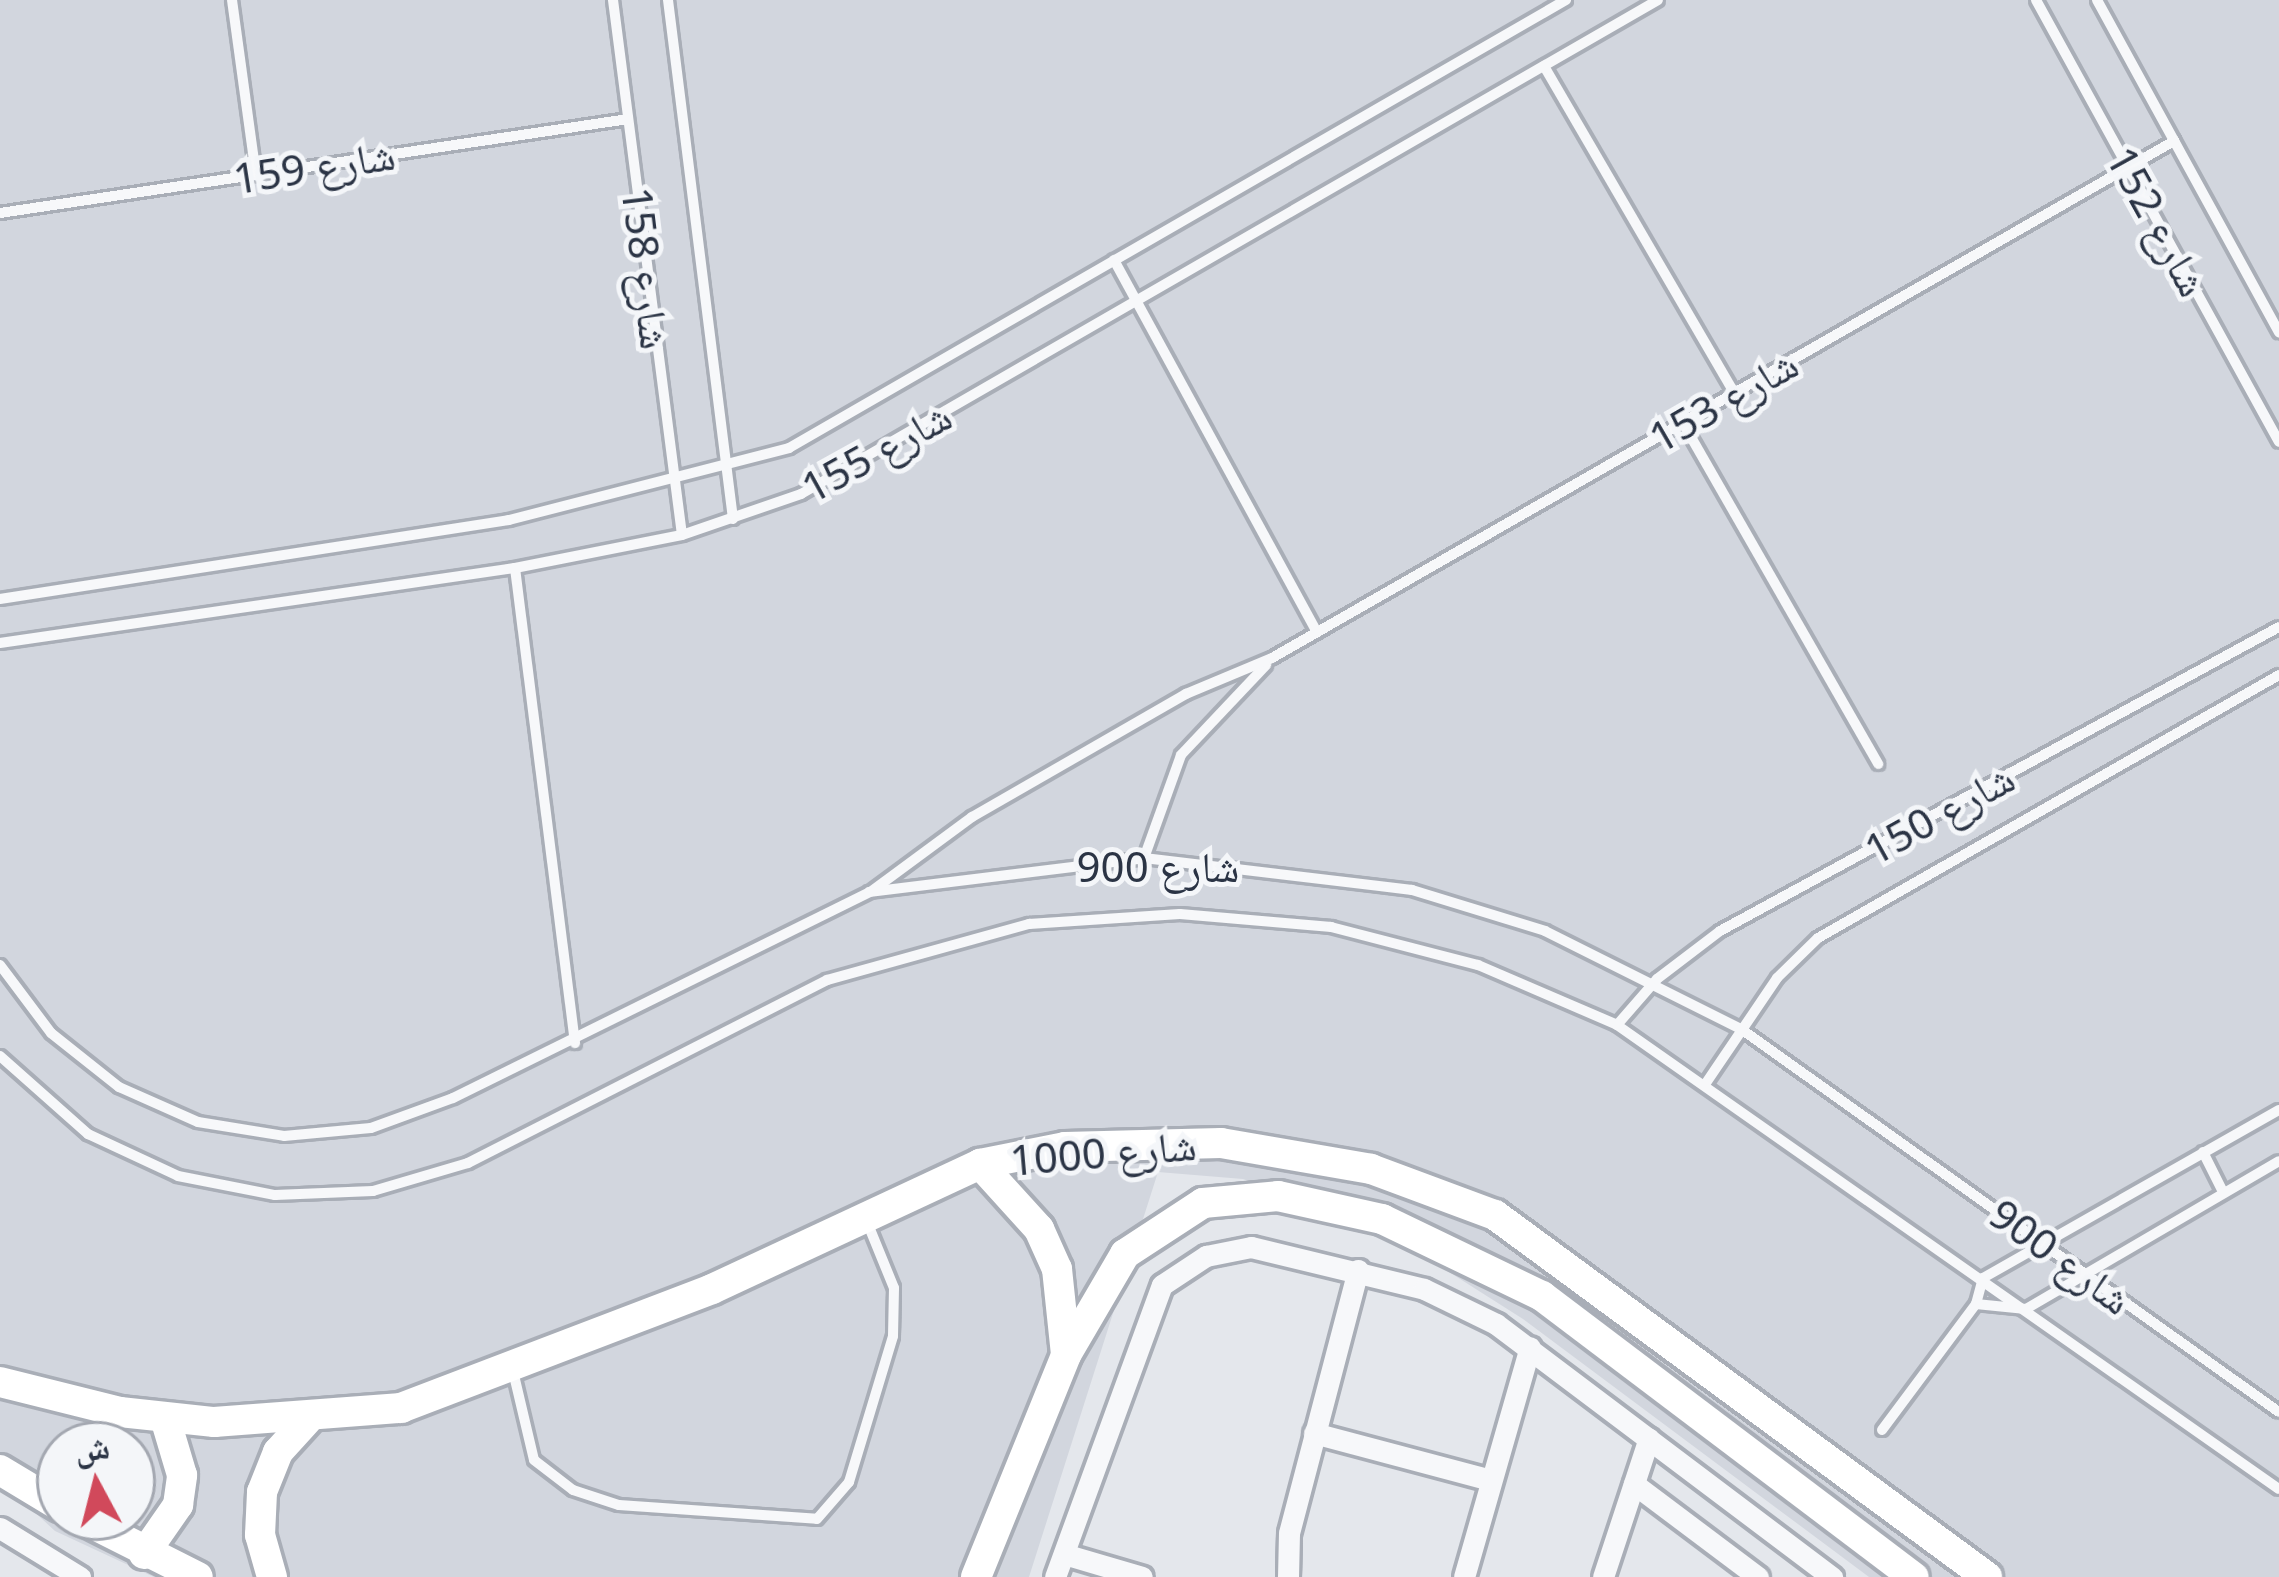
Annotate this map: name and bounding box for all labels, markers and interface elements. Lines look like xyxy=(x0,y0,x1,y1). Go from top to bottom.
street label: شارع 159 xyxy=(230,128,398,204)
street label: شارع 152 xyxy=(2096,138,2220,304)
street label: شارع 158 xyxy=(612,184,682,352)
street label: شارع 153 xyxy=(1640,337,1806,463)
street label: شارع 155 xyxy=(793,389,959,513)
street label: شارع 150 xyxy=(1856,751,2022,875)
street label: شارع 900 xyxy=(1077,841,1239,891)
street label: شارع 1000 xyxy=(1008,1119,1198,1185)
street label: شارع 900 xyxy=(1980,1188,2142,1324)
north arrow xyxy=(36,1421,156,1541)
text: ش xyxy=(72,1423,112,1472)

